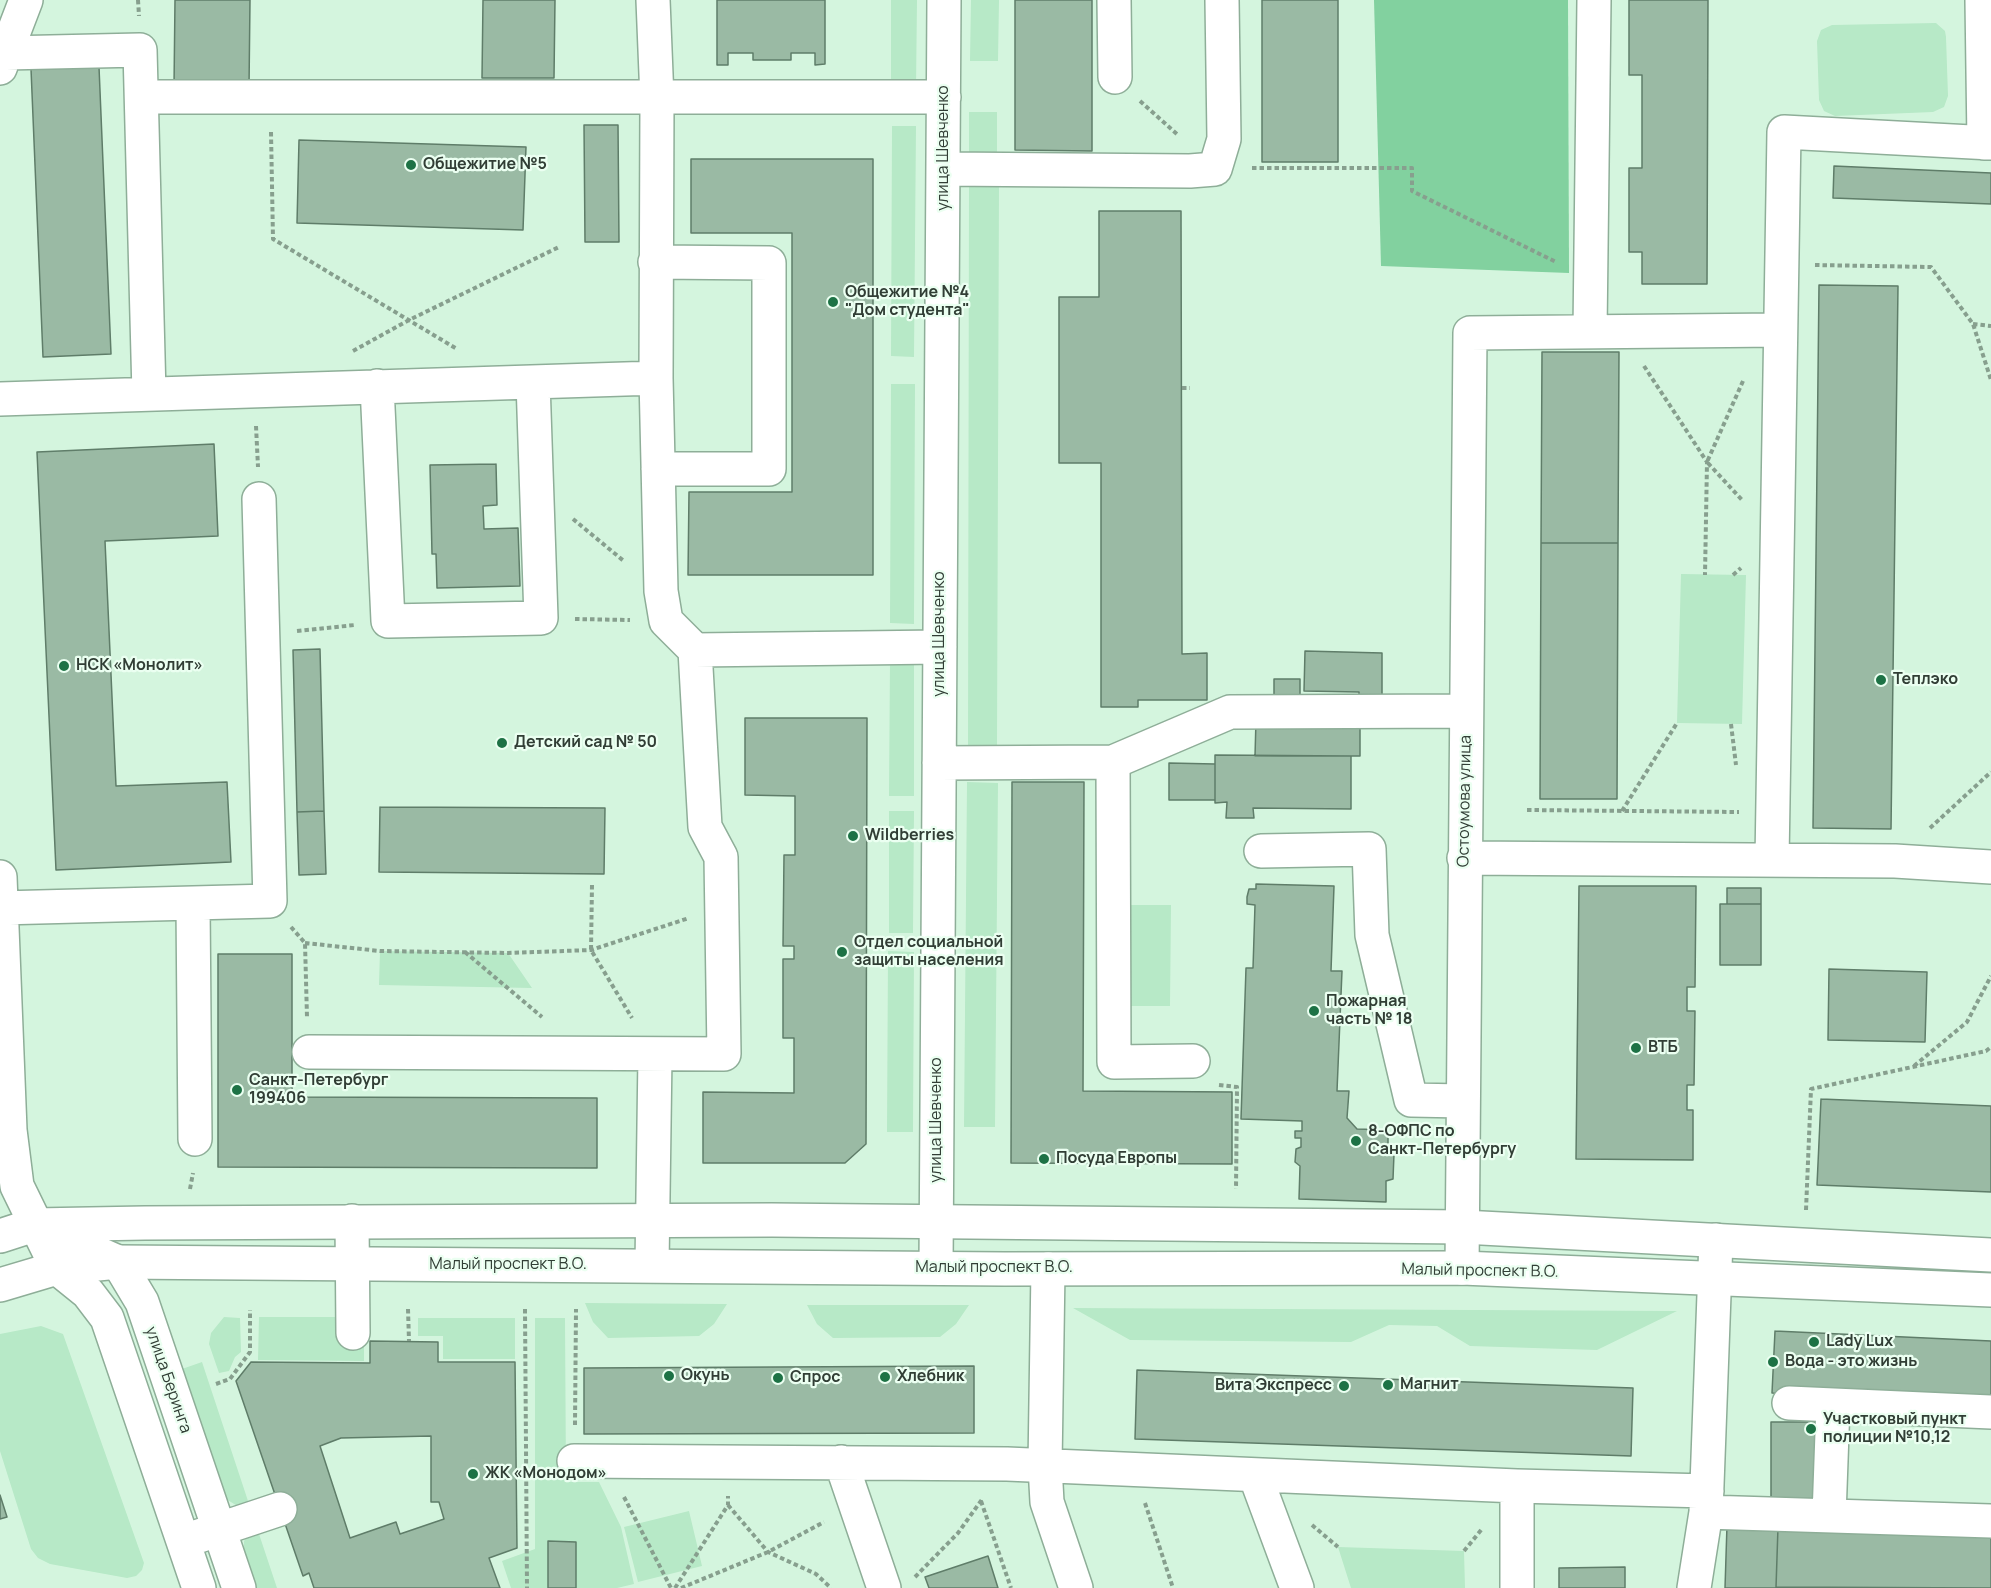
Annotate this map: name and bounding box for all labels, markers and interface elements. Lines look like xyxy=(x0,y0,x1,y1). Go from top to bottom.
street label: улица Шевченко xyxy=(934,85,954,211)
place label: Общежитие №5 xyxy=(423,155,547,175)
marker: Общежитие №5 xyxy=(404,158,418,172)
place label: Общежитие №4 "Дом студента" xyxy=(845,283,970,321)
marker: Общежитие №4 "Дом студента" xyxy=(826,295,840,309)
street label: улица Шевченко xyxy=(930,571,950,697)
place label: НСК «Монолит» xyxy=(76,656,203,676)
marker: НСК «Монолит» xyxy=(57,659,71,673)
place label: Теплэко xyxy=(1893,670,1958,690)
marker: Теплэко xyxy=(1874,673,1888,687)
place label: Детский сад № 50 xyxy=(514,733,657,753)
street label: Остоумова улица xyxy=(1454,735,1476,867)
marker: Детский сад № 50 xyxy=(495,736,509,750)
place label: Wildberries xyxy=(865,826,954,846)
marker: Wildberries xyxy=(846,829,860,843)
place label: Отдел социальной защиты населения xyxy=(854,933,1004,971)
marker: Отдел социальной защиты населения xyxy=(835,945,849,959)
place label: Пожарная часть № 18 xyxy=(1326,992,1412,1030)
marker: Пожарная часть № 18 xyxy=(1307,1004,1321,1018)
place label: ВТБ xyxy=(1648,1038,1678,1058)
marker: ВТБ xyxy=(1629,1041,1643,1055)
street label: улица Шевченко xyxy=(927,1057,947,1183)
place label: Санкт-Петербург 199406 xyxy=(249,1071,389,1109)
marker: Санкт-Петербург 199406 xyxy=(230,1083,244,1097)
place label: 8-ОФПС по Санкт-Петербургу xyxy=(1368,1122,1516,1160)
marker: 8-ОФПС по Санкт-Петербургу xyxy=(1349,1134,1363,1148)
place label: Посуда Европы xyxy=(1056,1149,1177,1169)
marker: Посуда Европы xyxy=(1037,1152,1051,1166)
street label: Малый проспект В.О. xyxy=(429,1255,587,1275)
street label: Малый проспект В.О. xyxy=(915,1258,1073,1278)
street label: Малый проспект В.О. xyxy=(1401,1260,1559,1282)
street label: улица Беринга xyxy=(141,1324,195,1436)
place label: Lady Lux xyxy=(1826,1332,1893,1352)
marker: Lady Lux xyxy=(1807,1335,1821,1349)
place label: Вода - это жизнь xyxy=(1785,1352,1917,1372)
marker: Вода - это жизнь xyxy=(1766,1355,1780,1369)
place label: Окунь xyxy=(681,1366,730,1386)
place label: Хлебник xyxy=(897,1367,964,1387)
place label: Спрос xyxy=(790,1368,840,1388)
marker: Окунь xyxy=(662,1369,676,1383)
marker: Хлебник xyxy=(878,1370,892,1384)
marker: Спрос xyxy=(771,1371,785,1385)
place label: Магнит xyxy=(1400,1375,1459,1395)
place label: Вита Экспресс xyxy=(1215,1376,1332,1396)
marker: Магнит xyxy=(1381,1378,1395,1392)
marker: Вита Экспресс xyxy=(1337,1379,1351,1393)
place label: Участковый пункт полиции №10,12 xyxy=(1823,1410,1966,1448)
marker: Участковый пункт полиции №10,12 xyxy=(1804,1422,1818,1436)
place label: ЖК «Монодом» xyxy=(485,1464,607,1484)
marker: ЖК «Монодом» xyxy=(466,1467,480,1481)

